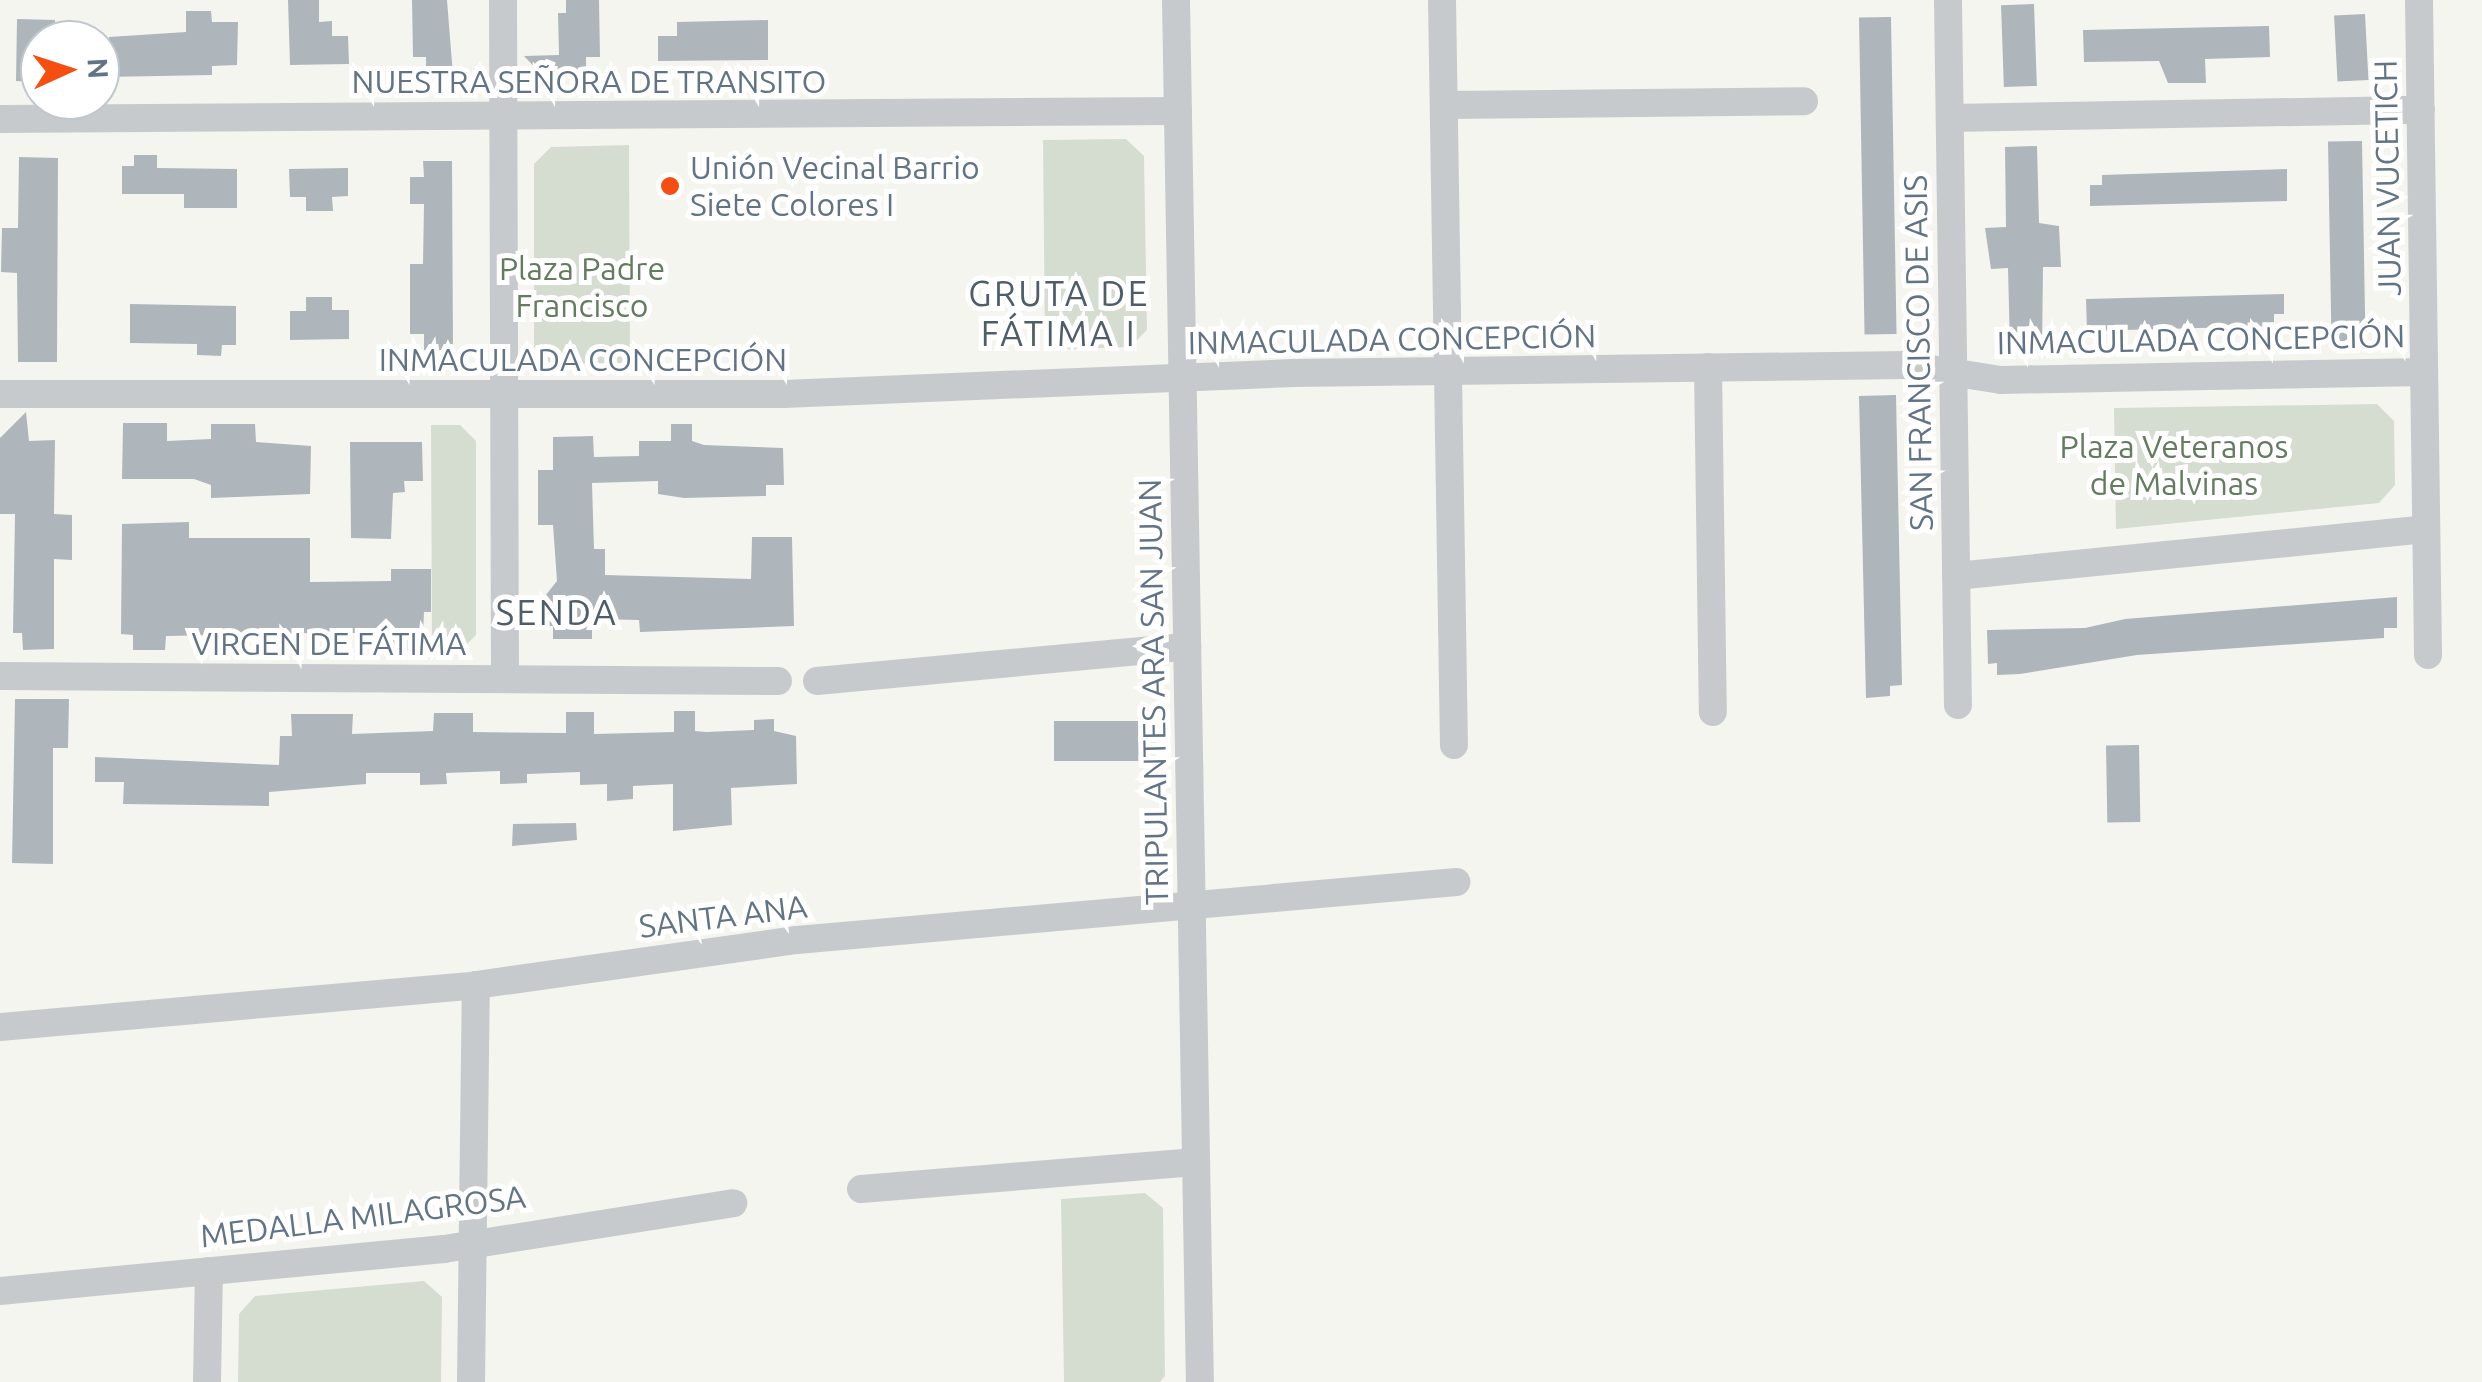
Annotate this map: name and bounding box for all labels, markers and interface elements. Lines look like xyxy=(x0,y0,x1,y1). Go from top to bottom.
north arrow xyxy=(20,20,120,120)
text: N xyxy=(82,57,114,80)
street label: JUAN VUCETICH xyxy=(2366,60,2408,296)
street label: NUESTRA SEÑORA DE TRANSITO xyxy=(352,62,826,100)
place label: Unión Vecinal Barrio Siete Colores I xyxy=(690,149,980,224)
marker: Unión Vecinal Barrio Siete Colores I xyxy=(659,175,681,197)
street label: SAN FRANCISCO DE ASIS xyxy=(1896,175,1940,531)
park label: Plaza Padre Francisco xyxy=(499,250,665,325)
district label: GRUTA DE FÁTIMA I xyxy=(968,272,1150,354)
street label: INMACULADA CONCEPCIÓN xyxy=(1188,316,1596,362)
street label: INMACULADA CONCEPCIÓN xyxy=(1997,316,2405,362)
street label: INMACULADA CONCEPCIÓN xyxy=(379,340,787,378)
park label: Plaza Veteranos de Malvinas xyxy=(2060,428,2288,503)
street label: TRIPULANTES ARA SAN JUAN xyxy=(1130,479,1176,905)
district label: SENDA xyxy=(496,591,618,633)
street label: VIRGEN DE FÁTIMA xyxy=(192,624,466,662)
street label: SANTA ANA xyxy=(637,887,809,945)
street label: MEDALLA MILAGROSA xyxy=(198,1177,528,1255)

